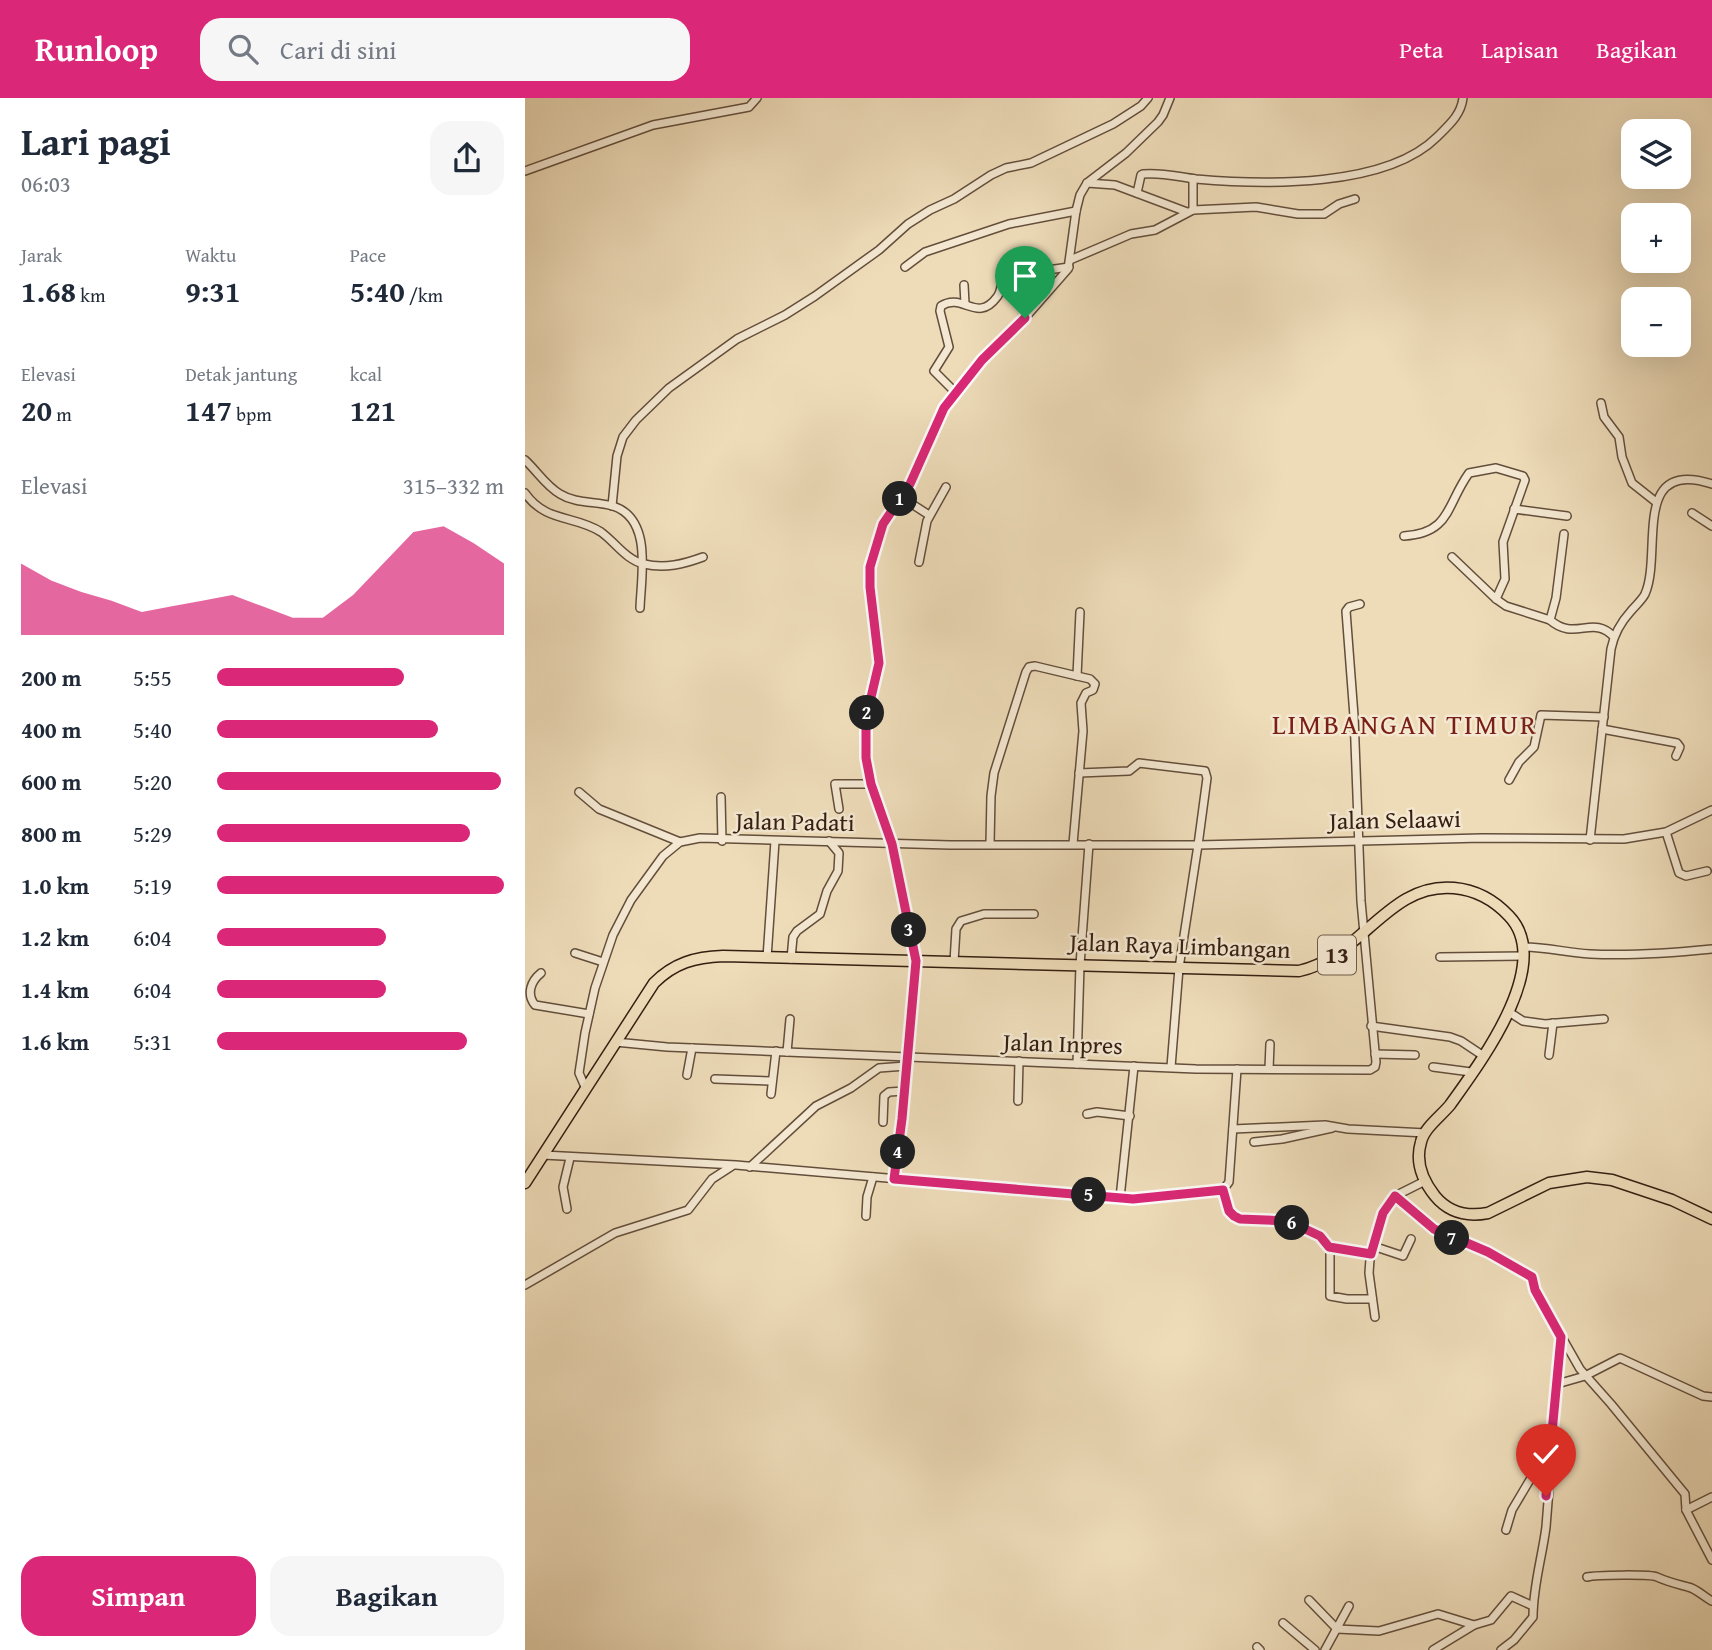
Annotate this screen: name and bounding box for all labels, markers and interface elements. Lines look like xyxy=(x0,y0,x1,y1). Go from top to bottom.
search box xyxy=(200,18,690,81)
text: Runloop xyxy=(35,25,158,73)
icon: search xyxy=(224,30,262,68)
text: Cari di sini xyxy=(280,30,397,69)
text: Peta xyxy=(1399,32,1443,67)
text: Lapisan xyxy=(1481,32,1558,67)
text: Bagikan xyxy=(1596,32,1677,67)
text: Lari pagi xyxy=(21,113,171,169)
map controls xyxy=(1621,119,1691,357)
button: layers xyxy=(1621,119,1691,189)
button: share xyxy=(430,121,504,195)
text: 06:03 xyxy=(21,167,71,200)
button: + xyxy=(1621,203,1691,273)
text: Jarak xyxy=(21,241,62,269)
text: Waktu xyxy=(185,241,236,269)
text: Pace xyxy=(350,241,386,269)
pin xyxy=(995,246,1055,318)
icon: arrive xyxy=(1006,257,1044,295)
text: 1.68 xyxy=(21,269,76,313)
text: 9:31 xyxy=(185,269,240,313)
text: 5:40 xyxy=(350,269,405,313)
text: km xyxy=(76,281,105,309)
text: /km xyxy=(405,281,443,309)
button: − xyxy=(1621,287,1691,357)
text: Elevasi xyxy=(21,360,76,388)
text: Detak jantung xyxy=(185,360,297,388)
text: kcal xyxy=(350,360,382,388)
text: 20 xyxy=(21,388,52,432)
text: 147 xyxy=(185,388,232,432)
text: 121 xyxy=(350,388,396,432)
text: m xyxy=(52,400,72,428)
text: bpm xyxy=(232,400,272,428)
text: Elevasi xyxy=(21,469,87,502)
text: 315–332 m xyxy=(403,469,504,502)
pin: 1 xyxy=(883,482,917,516)
text: 1 xyxy=(895,484,904,512)
text: 200 m xyxy=(21,661,82,694)
text: 5:55 xyxy=(133,661,172,694)
pin: 2 xyxy=(849,696,885,730)
text: 2 xyxy=(862,698,871,726)
district label: LIMBANGAN TIMUR xyxy=(1272,703,1538,744)
text: 400 m xyxy=(21,713,82,746)
text: 5:40 xyxy=(133,713,172,746)
text: 600 m xyxy=(21,765,82,798)
text: 5:20 xyxy=(133,765,172,798)
street label: Jalan Selaawi xyxy=(1326,801,1461,838)
street label: Jalan Padati xyxy=(732,803,855,840)
text: 800 m xyxy=(21,817,82,850)
text: 5:29 xyxy=(133,817,172,850)
text: 1.0 km xyxy=(21,869,89,902)
text: 5:19 xyxy=(133,869,172,902)
pin: 3 xyxy=(891,912,927,948)
text: 3 xyxy=(904,915,913,943)
text: 1.2 km xyxy=(21,921,89,954)
text: 6:04 xyxy=(133,921,172,954)
street label: Jalan Raya Limbangan xyxy=(1066,924,1292,967)
road number: 13 xyxy=(1318,936,1356,974)
text: 1.4 km xyxy=(21,973,89,1006)
text: 6:04 xyxy=(133,973,172,1006)
street label: Jalan Inpres xyxy=(1000,1024,1124,1063)
text: 1.6 km xyxy=(21,1025,89,1058)
text: 5:31 xyxy=(133,1025,172,1058)
pin: 4 xyxy=(881,1134,915,1170)
text: 4 xyxy=(893,1137,902,1165)
pin: 5 xyxy=(1071,1178,1107,1212)
text: 5 xyxy=(1084,1180,1093,1208)
pin: 6 xyxy=(1275,1206,1309,1240)
text: 6 xyxy=(1287,1208,1296,1236)
pin: 7 xyxy=(1434,1220,1469,1256)
text: 7 xyxy=(1447,1223,1456,1251)
pin xyxy=(1516,1424,1576,1496)
icon: check xyxy=(1527,1435,1565,1473)
button: Simpan xyxy=(21,1556,256,1636)
button: Bagikan xyxy=(270,1556,504,1636)

